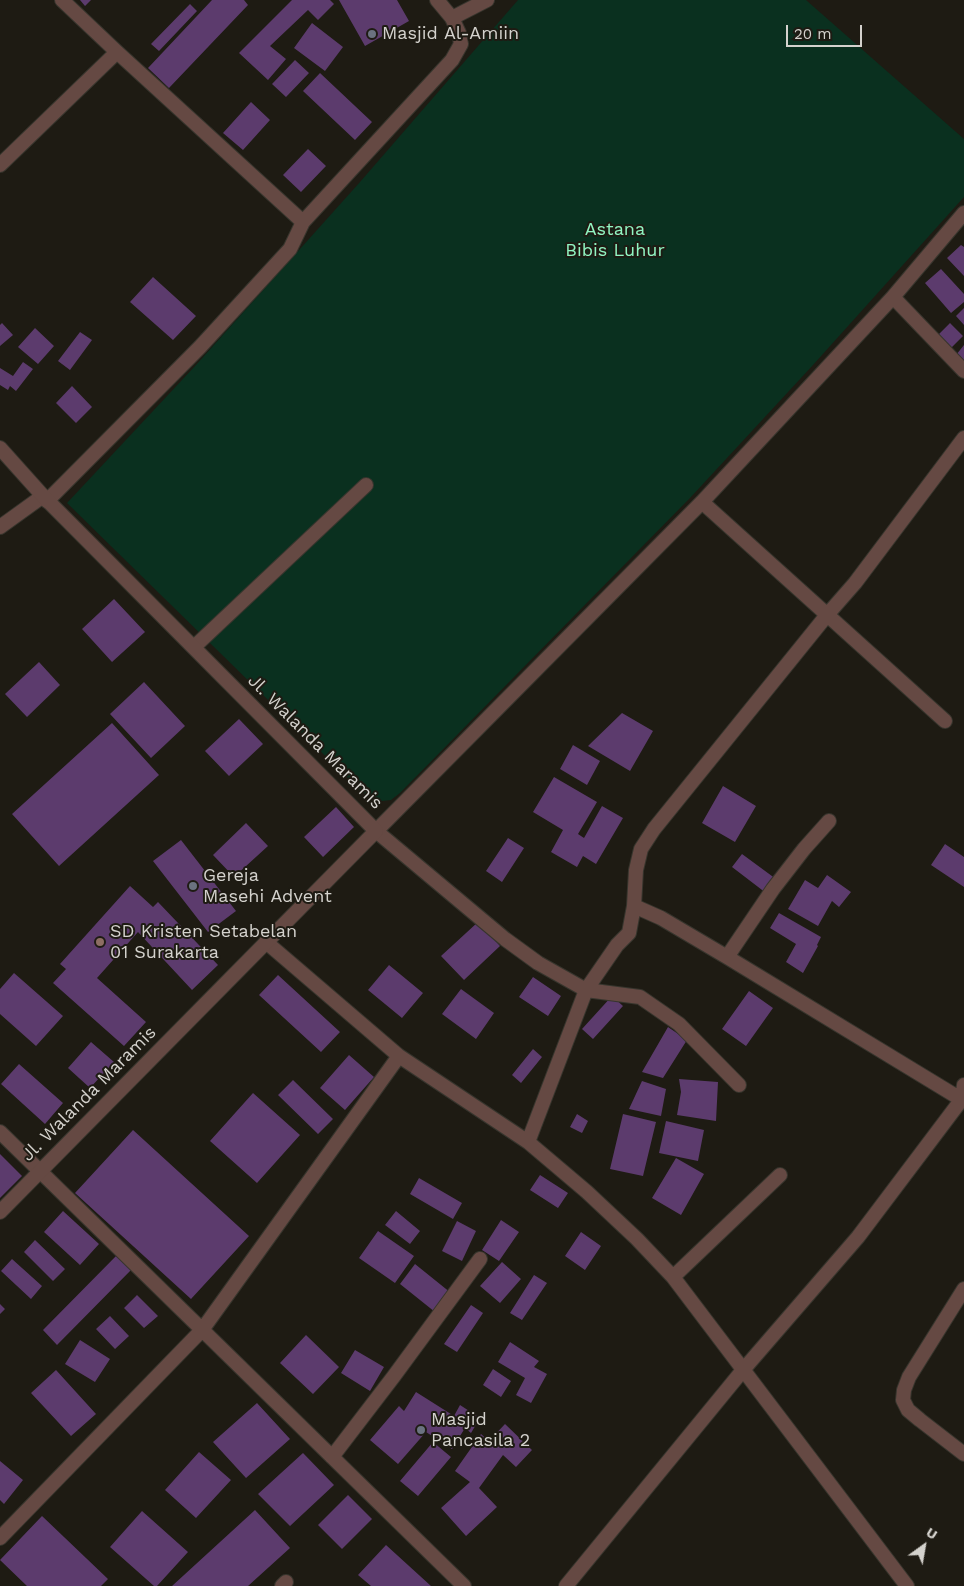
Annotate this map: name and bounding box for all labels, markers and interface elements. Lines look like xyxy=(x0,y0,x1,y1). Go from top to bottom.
scale bar xyxy=(789,15,865,47)
place label: Masjid Al-Amiin xyxy=(382,23,519,45)
text: 20 m xyxy=(794,25,832,43)
marker: Masjid Al-Amiin xyxy=(366,28,378,40)
park label: Astana Bibis Luhur xyxy=(565,219,665,262)
street label: Jl. Walanda Maramis xyxy=(243,670,387,814)
place label: Gereja Masehi Advent xyxy=(203,865,332,908)
marker: Gereja Masehi Advent xyxy=(187,880,199,892)
place label: SD Kristen Setabelan 01 Surakarta xyxy=(110,921,297,964)
marker: SD Kristen Setabelan 01 Surakarta xyxy=(94,936,106,948)
street label: Jl. Walanda Maramis xyxy=(17,1022,161,1166)
place label: Masjid Pancasila 2 xyxy=(431,1409,530,1452)
marker: Masjid Pancasila 2 xyxy=(415,1424,427,1436)
north arrow xyxy=(899,1521,949,1571)
text: U xyxy=(923,1524,940,1543)

